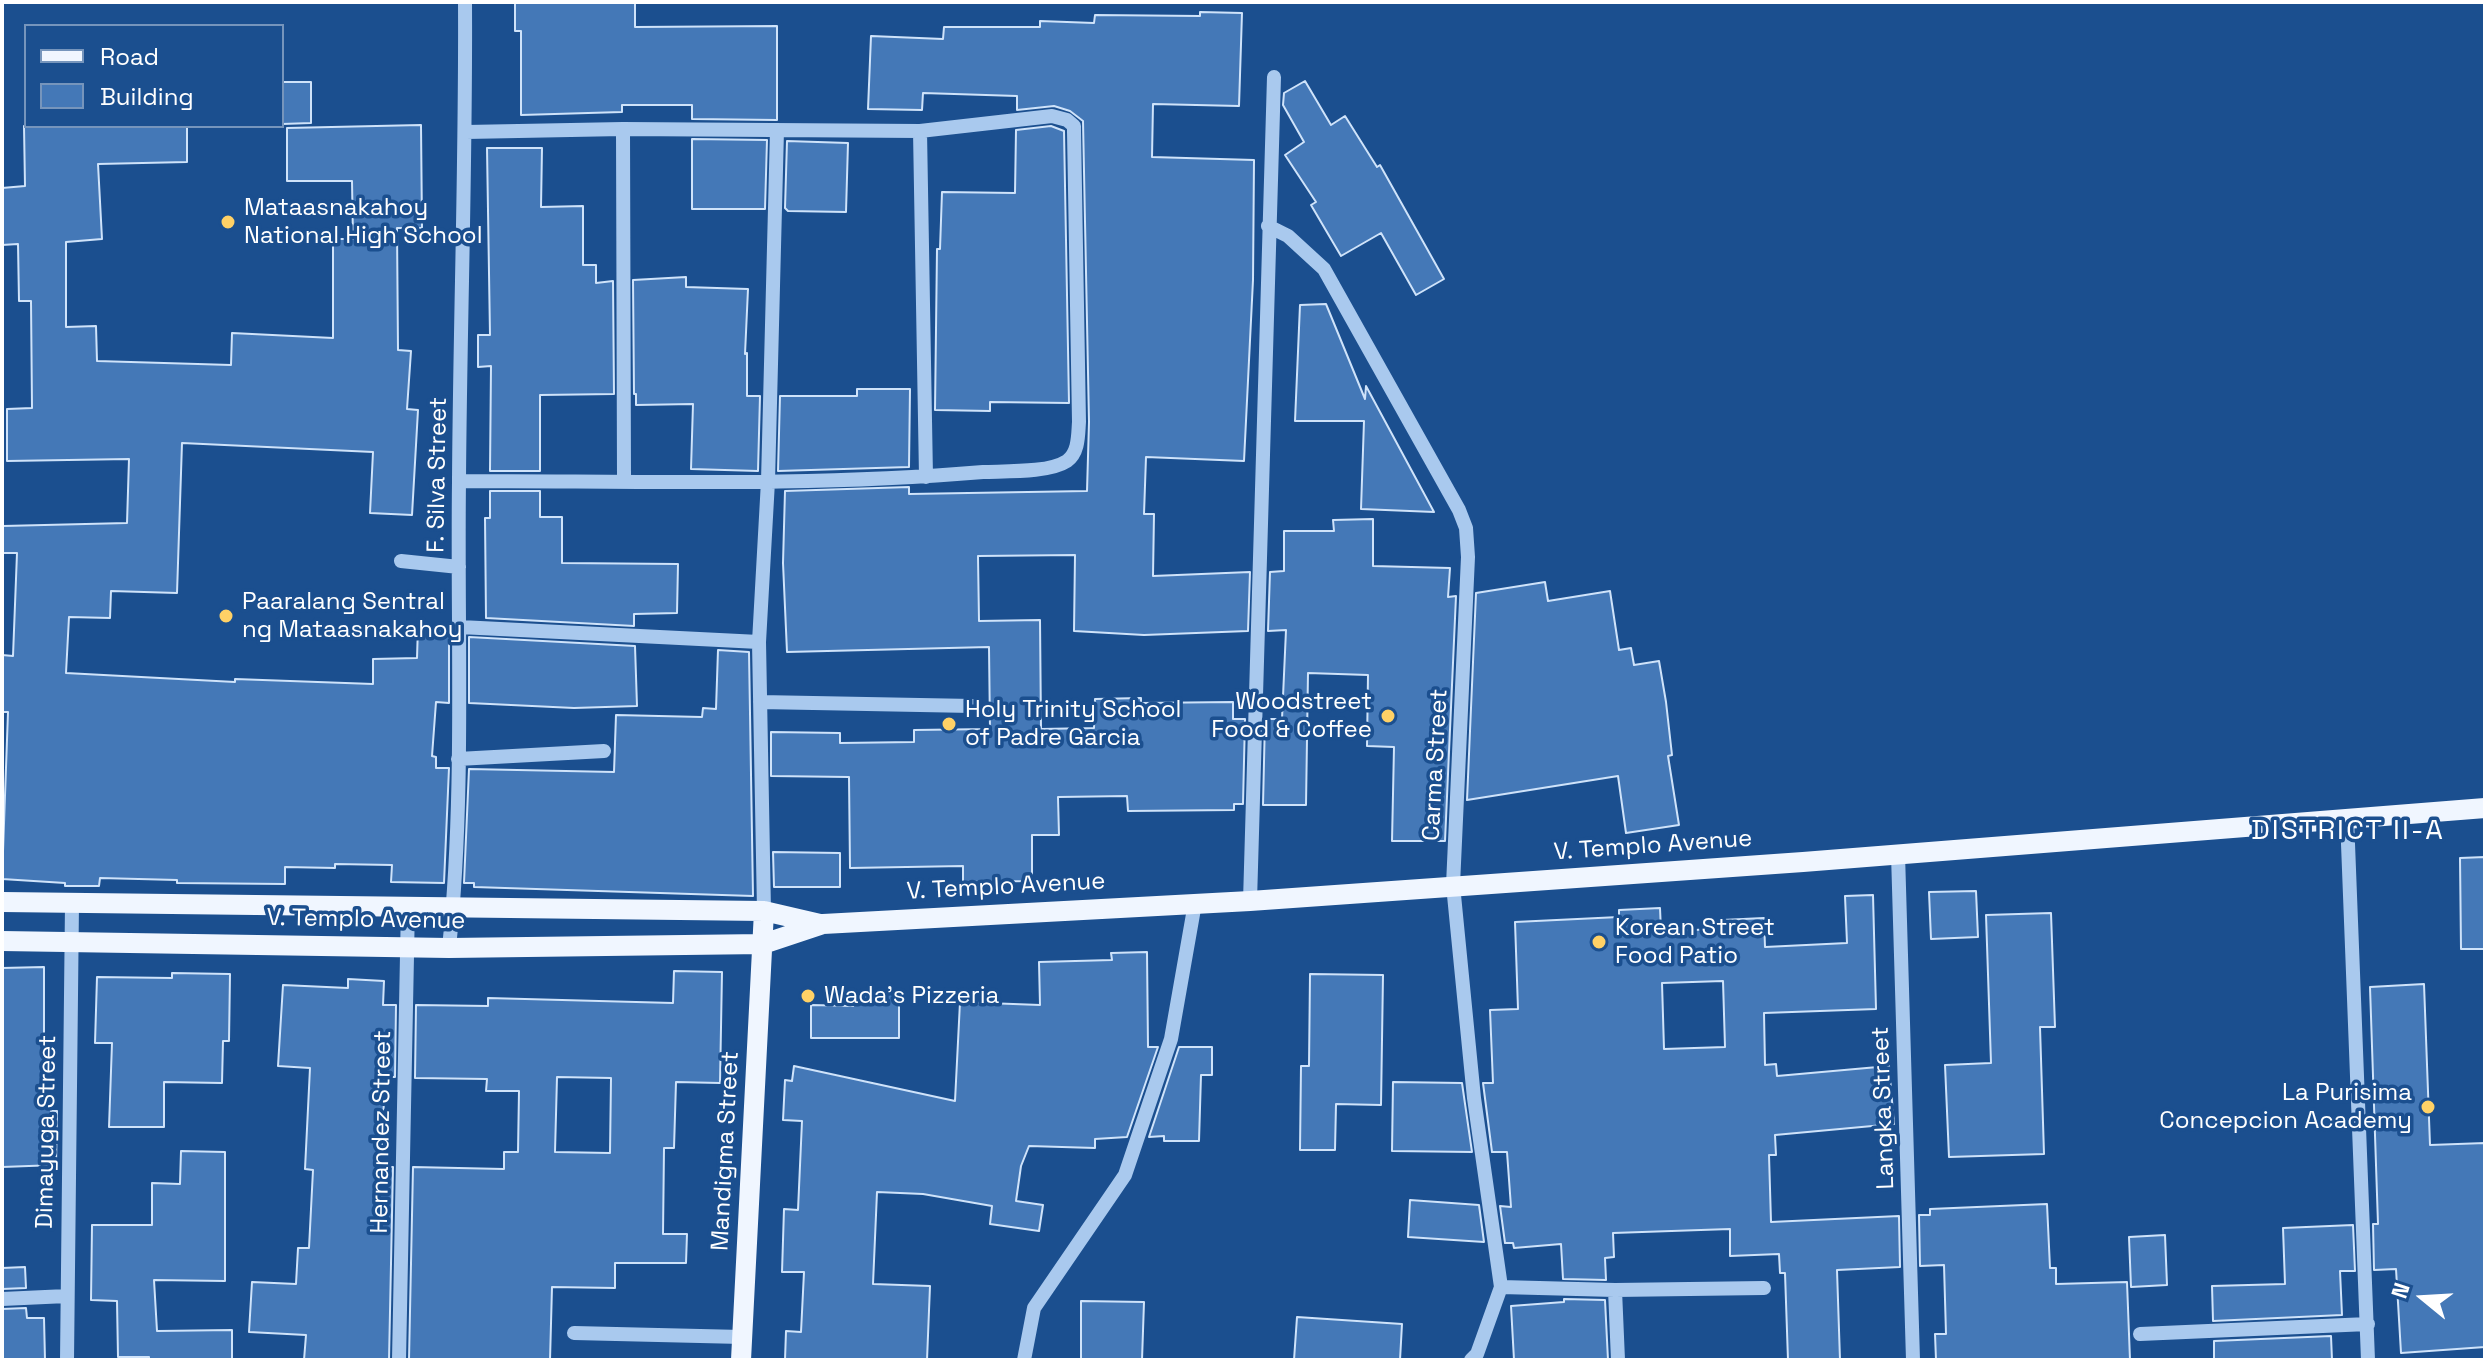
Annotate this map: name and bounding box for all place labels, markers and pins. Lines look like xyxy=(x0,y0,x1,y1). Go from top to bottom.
place label: Mataasnakahoy National High School xyxy=(244,194,483,250)
marker: Mataasnakahoy National High School xyxy=(219,213,237,231)
place label: Paaralang Sentral ng Mataasnakahoy xyxy=(242,588,462,644)
marker: Paaralang Sentral ng Mataasnakahoy xyxy=(217,607,235,625)
place label: Woodstreet Food & Coffee xyxy=(1211,688,1372,744)
place label: Holy Trinity School of Padre Garcia xyxy=(965,696,1181,752)
marker: Woodstreet Food & Coffee xyxy=(1379,707,1397,725)
marker: Holy Trinity School of Padre Garcia xyxy=(940,715,958,733)
place label: Korean Street Food Patio xyxy=(1615,914,1775,970)
marker: Korean Street Food Patio xyxy=(1590,933,1608,951)
place label: Wada's Pizzeria xyxy=(824,982,999,1010)
marker: Wada's Pizzeria xyxy=(799,987,817,1005)
place label: La Purisima Concepcion Academy xyxy=(2159,1079,2412,1135)
marker: La Purisima Concepcion Academy xyxy=(2419,1098,2437,1116)

